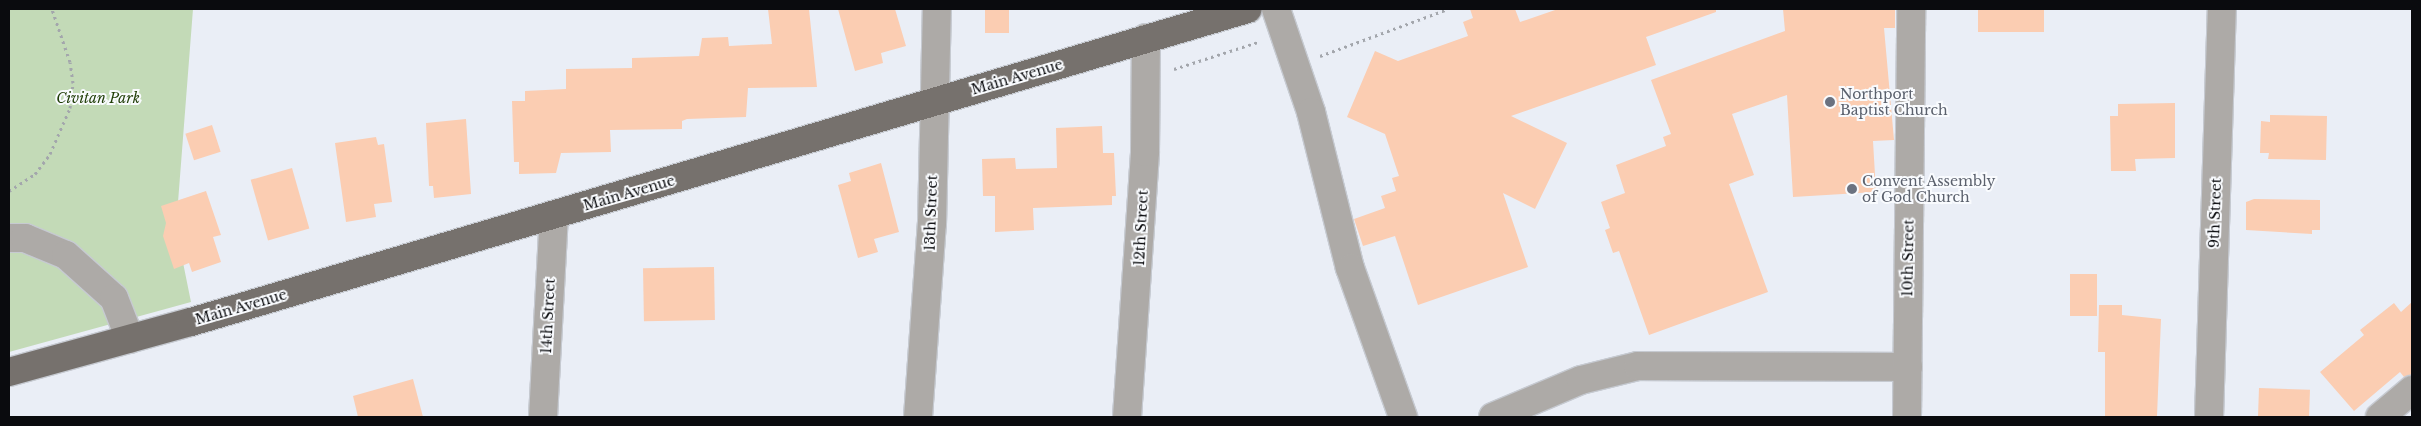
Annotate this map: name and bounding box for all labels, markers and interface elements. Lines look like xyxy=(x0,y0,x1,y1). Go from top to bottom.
street label: Main Avenue xyxy=(969,56,1065,98)
place label: Northport Baptist Church xyxy=(1840,86,1948,118)
park label: Civitan Park xyxy=(56,90,140,106)
marker: Northport Baptist Church xyxy=(1824,96,1836,108)
street label: Main Avenue xyxy=(581,172,677,214)
place label: Convent Assembly of God Church xyxy=(1862,173,1996,206)
street label: 13th Street xyxy=(921,175,941,251)
street label: 9th Street xyxy=(2205,178,2225,248)
marker: Convent Assembly of God Church xyxy=(1846,183,1858,195)
street label: 12th Street xyxy=(1131,190,1151,266)
street label: 10th Street xyxy=(1899,219,1917,297)
street label: 14th Street xyxy=(538,278,558,354)
street label: Main Avenue xyxy=(193,286,289,328)

